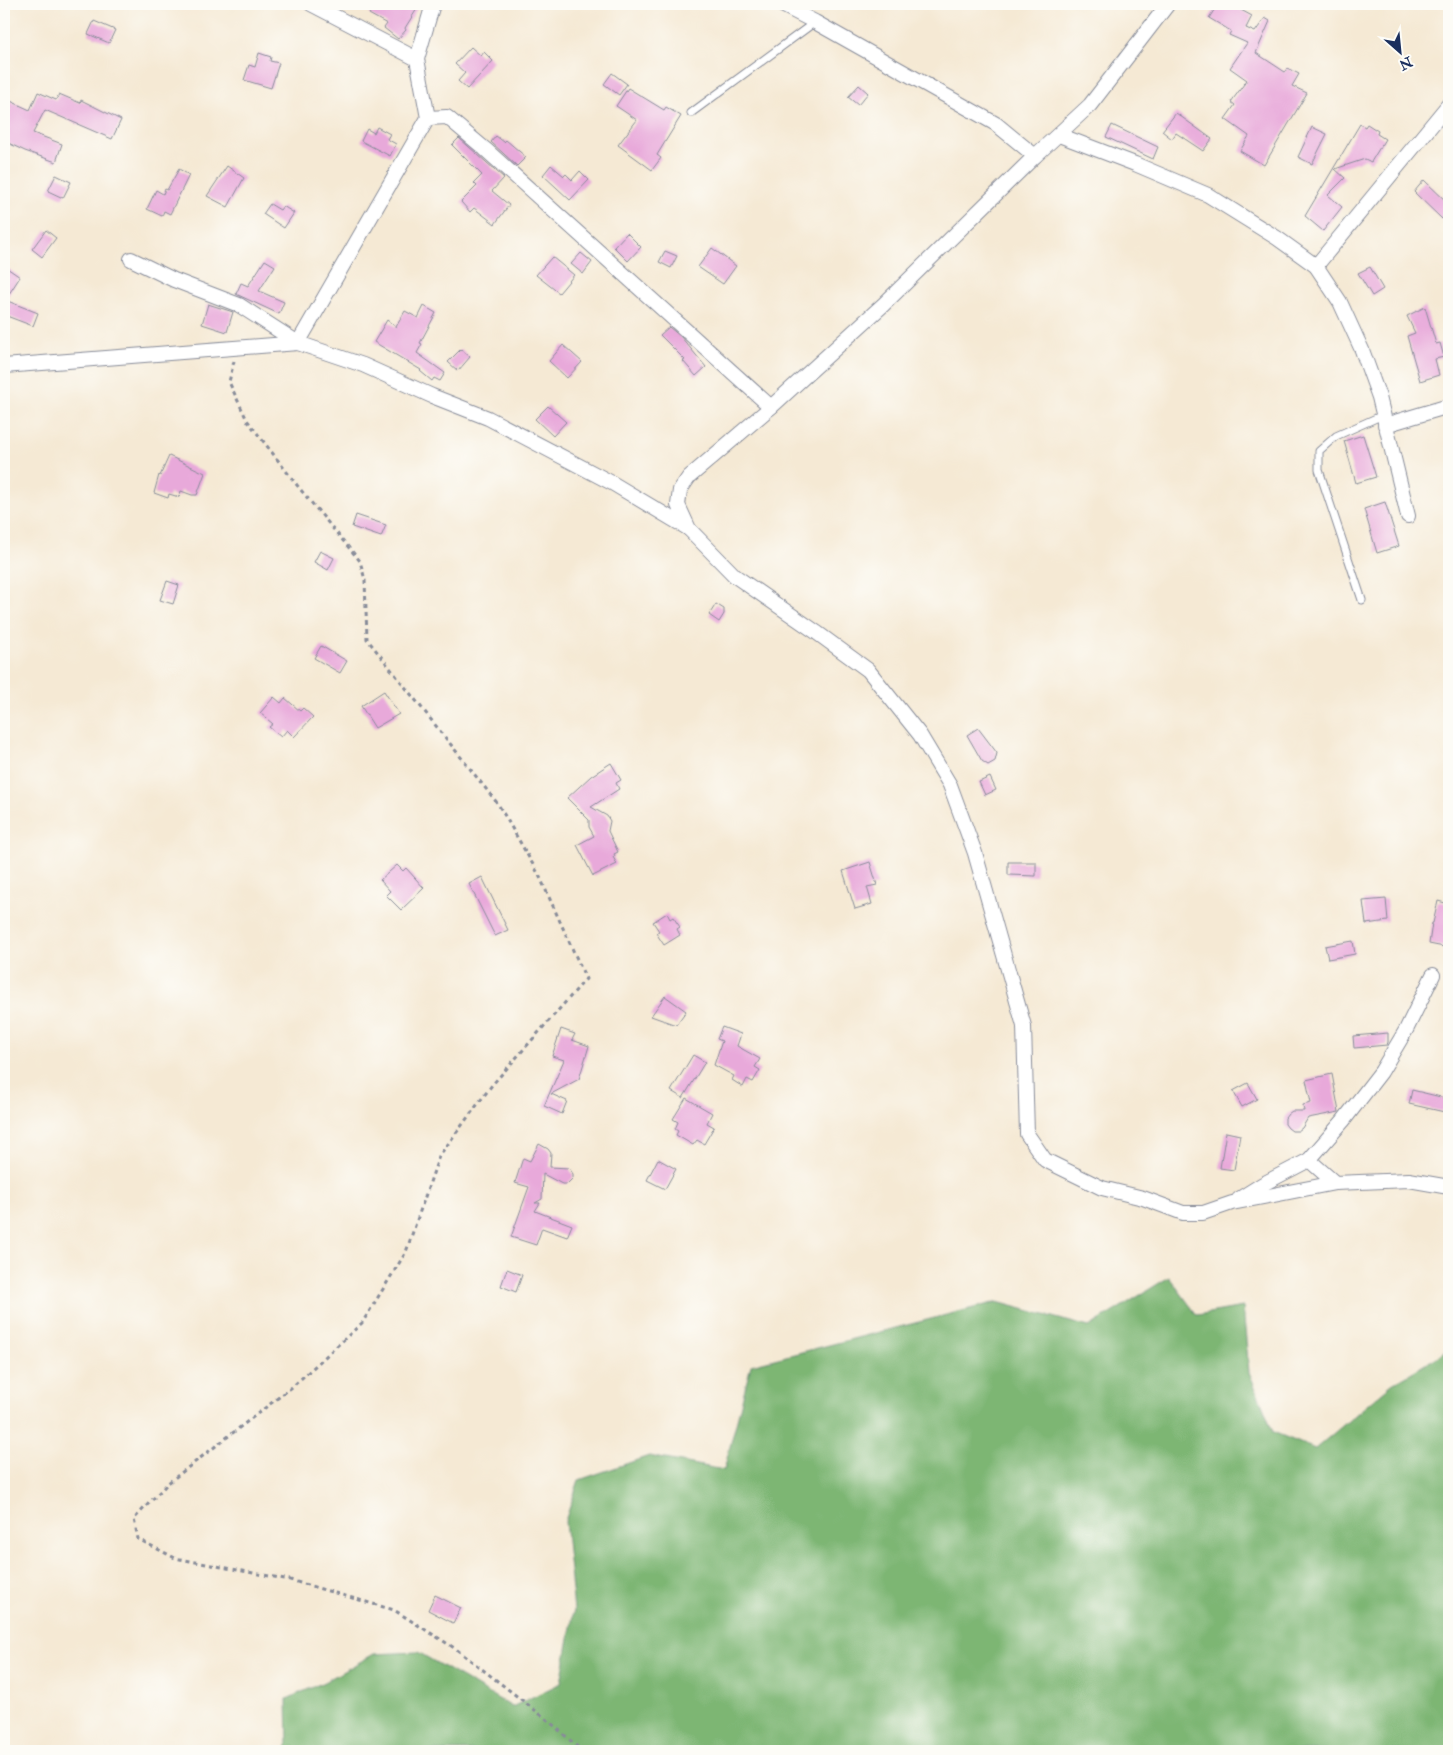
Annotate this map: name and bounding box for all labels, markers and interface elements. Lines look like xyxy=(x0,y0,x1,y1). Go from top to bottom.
north arrow xyxy=(1376,28,1426,78)
text: N xyxy=(1396,52,1416,74)

